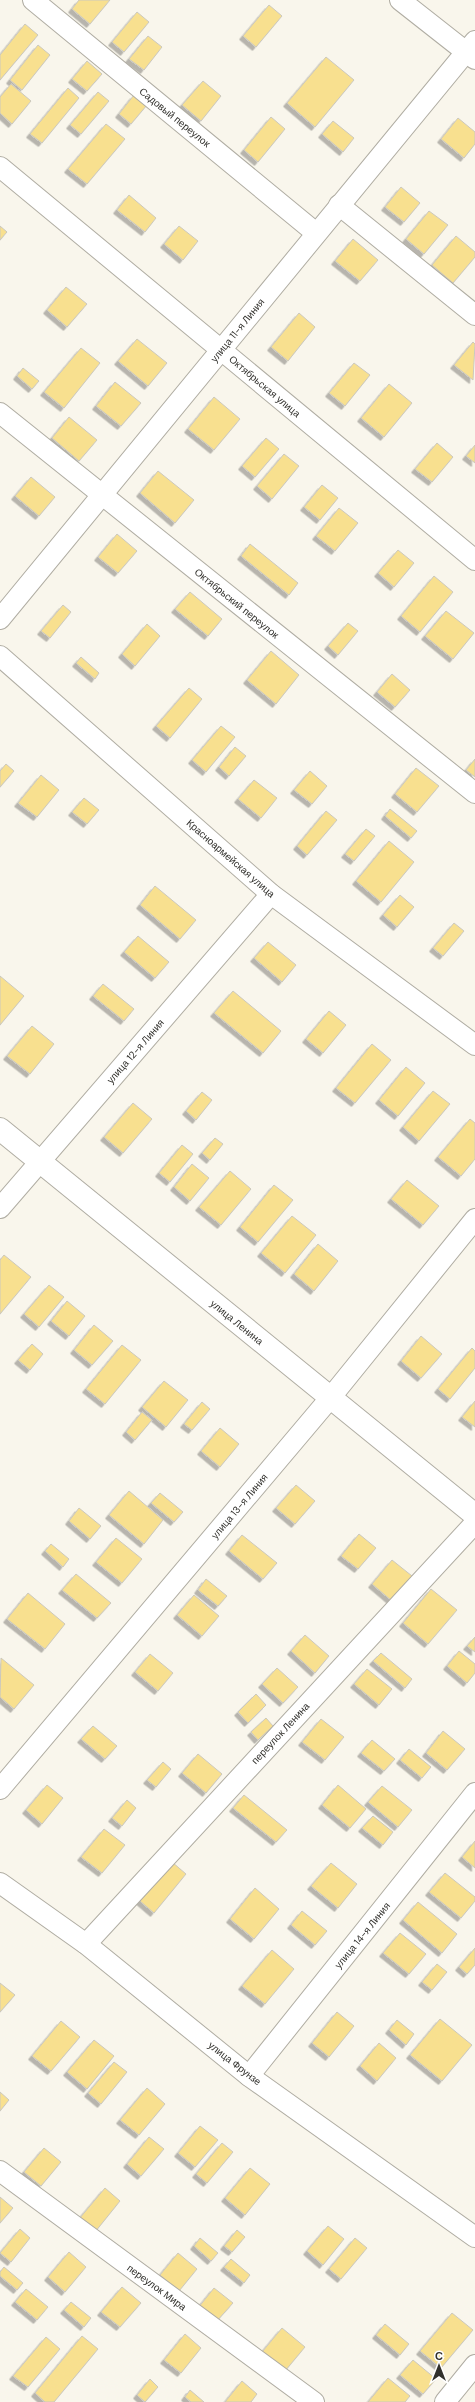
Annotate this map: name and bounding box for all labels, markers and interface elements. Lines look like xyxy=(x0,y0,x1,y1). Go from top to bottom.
street label: Садовый переулок xyxy=(137,85,213,150)
street label: улица 11-я Линия xyxy=(208,296,267,365)
street label: Октябрьская улица xyxy=(226,353,303,420)
street label: Октябрьский переулок xyxy=(192,565,282,642)
street label: Красноармейская улица xyxy=(184,816,278,901)
street label: улица 12-я Линия xyxy=(104,1016,167,1086)
street label: улица Ленина xyxy=(208,1297,266,1348)
street label: улица 13-я Линия xyxy=(208,1471,271,1542)
street label: переулок Ленина xyxy=(248,1699,313,1767)
street label: улица 14-я Линия xyxy=(332,1900,393,1971)
street label: улица Фрунзе xyxy=(206,2039,264,2088)
street label: переулок Мира xyxy=(124,2261,189,2314)
north arrow xyxy=(419,2346,459,2386)
text: С xyxy=(435,2349,443,2363)

